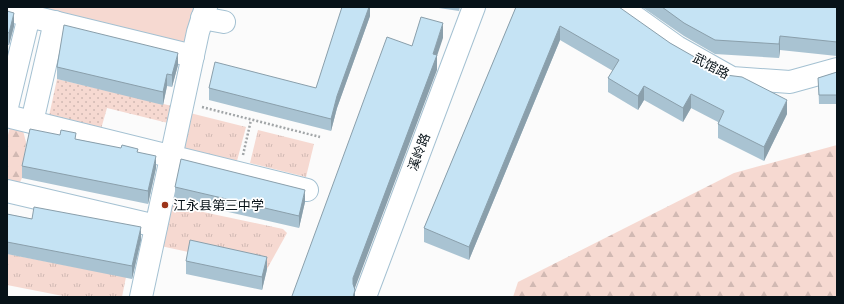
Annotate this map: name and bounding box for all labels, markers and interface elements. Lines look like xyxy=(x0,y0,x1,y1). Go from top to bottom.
street label: 武馆路 xyxy=(690,49,732,83)
street label: 溪岭路 xyxy=(404,131,434,173)
place label: 江永县第三中学 xyxy=(173,197,264,214)
marker: 江永县第三中学 xyxy=(160,200,170,210)

